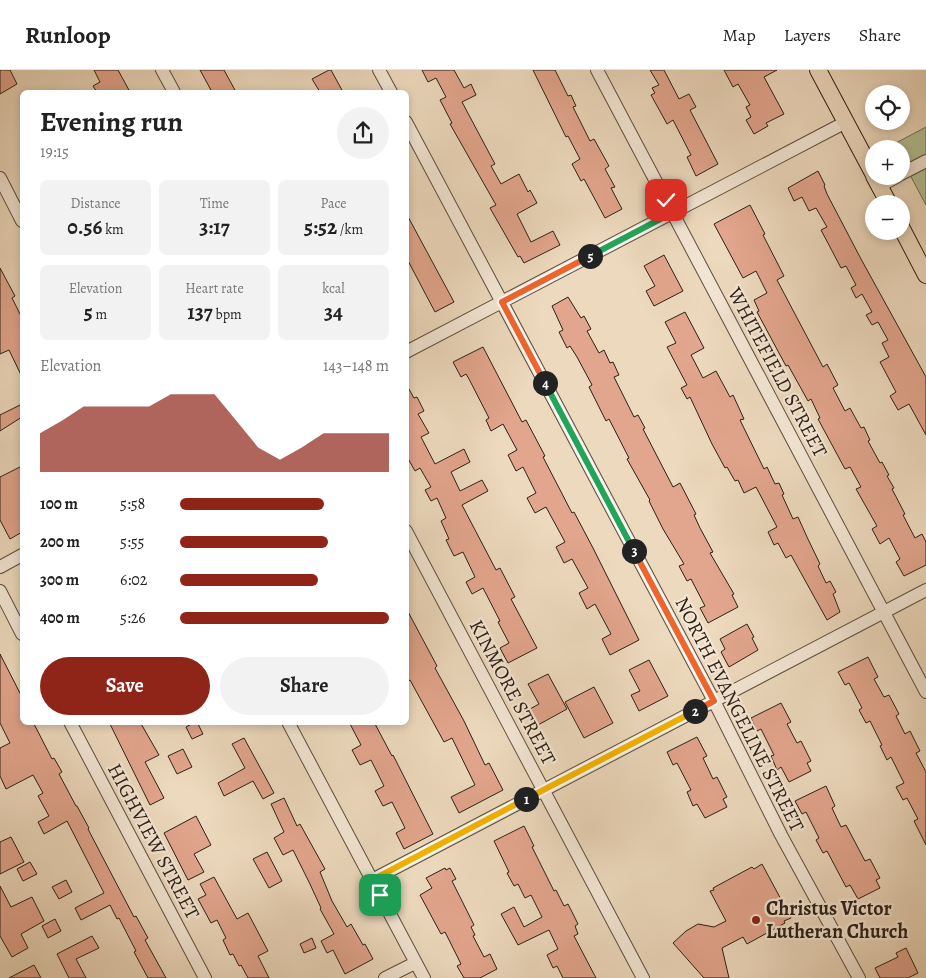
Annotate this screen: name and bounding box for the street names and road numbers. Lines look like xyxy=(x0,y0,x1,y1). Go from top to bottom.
street label: WHITEFIELD STREET xyxy=(721,282,834,462)
street label: NORTH EVANGELINE STREET xyxy=(668,592,811,836)
street label: KINMORE STREET xyxy=(463,615,562,770)
street label: HIGHVIEW STREET xyxy=(101,759,206,924)

